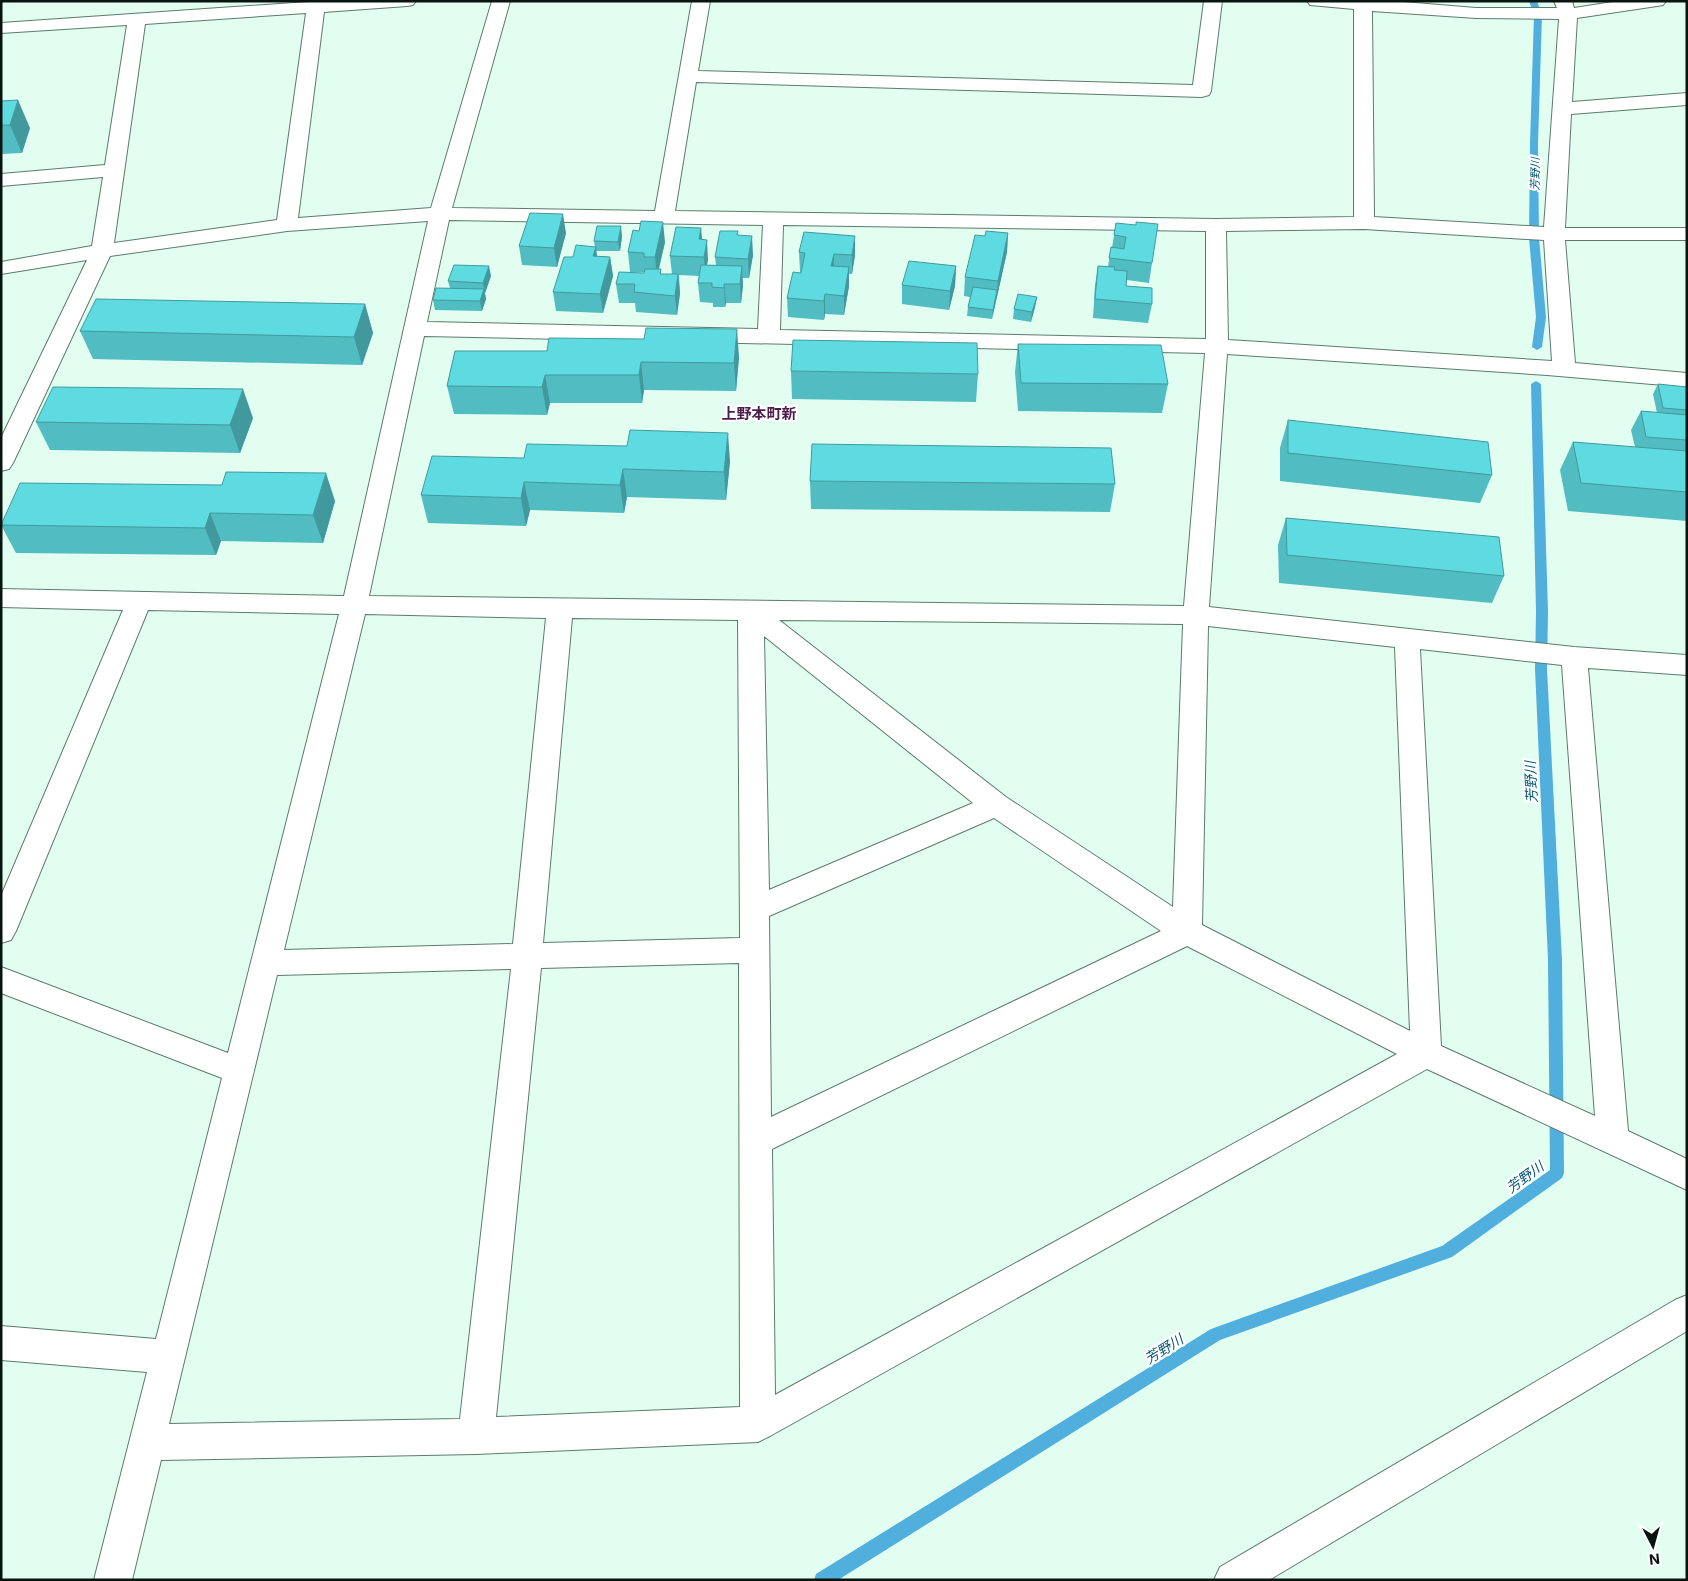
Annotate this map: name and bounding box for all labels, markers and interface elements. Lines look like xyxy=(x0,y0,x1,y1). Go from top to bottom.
water label: 芳野川 xyxy=(1528,156,1542,191)
district label: 上野本町新 xyxy=(721,404,797,423)
water label: 芳野川 xyxy=(1521,759,1540,803)
water label: 芳野川 xyxy=(1503,1156,1548,1196)
water label: 芳野川 xyxy=(1141,1329,1188,1367)
north arrow xyxy=(1628,1521,1678,1571)
text: N xyxy=(1648,1550,1661,1568)

